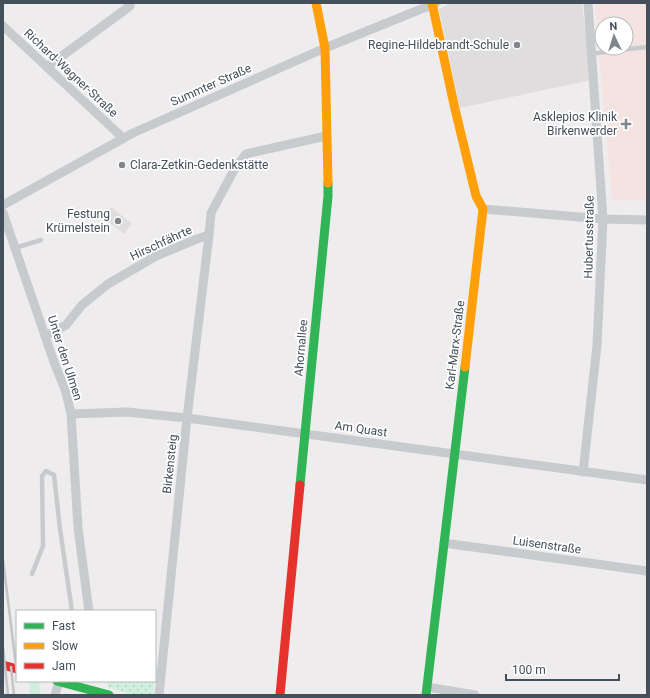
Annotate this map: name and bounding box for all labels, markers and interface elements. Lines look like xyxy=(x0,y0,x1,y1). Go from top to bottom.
north arrow xyxy=(594,16,634,56)
text: N xyxy=(609,20,618,33)
street label: Richard-Wagner-Straße xyxy=(21,26,121,120)
place label: Regine-Hildebrandt-Schule xyxy=(368,38,509,52)
marker: Regine-Hildebrandt-Schule xyxy=(512,40,522,50)
street label: Summter Straße xyxy=(168,61,254,109)
place label: Asklepios Klinik Birkenwerder xyxy=(533,110,618,138)
marker: Asklepios Klinik Birkenwerder xyxy=(620,118,632,130)
place label: Clara-Zetkin-Gedenkstätte xyxy=(130,158,268,172)
marker: Clara-Zetkin-Gedenkstätte xyxy=(117,160,127,170)
street label: Hubertusstraße xyxy=(581,195,597,279)
place label: Festung Krümelstein xyxy=(46,207,110,235)
marker: Festung Krümelstein xyxy=(113,216,123,226)
street label: Hirschfährte xyxy=(128,223,194,263)
street label: Karl-Marx-Straße xyxy=(443,300,467,390)
street label: Unter den Ulmen xyxy=(45,314,85,402)
street label: Ahornallee xyxy=(292,319,310,377)
street label: Am Quast xyxy=(334,418,388,440)
street label: Birkensteig xyxy=(160,434,180,494)
street label: Luisenstraße xyxy=(512,533,582,557)
legend xyxy=(16,610,156,682)
text: Fast xyxy=(52,619,75,633)
text: Slow xyxy=(52,639,78,653)
scale bar xyxy=(506,656,619,682)
text: Jam xyxy=(52,659,76,673)
text: 100 m xyxy=(512,663,546,677)

